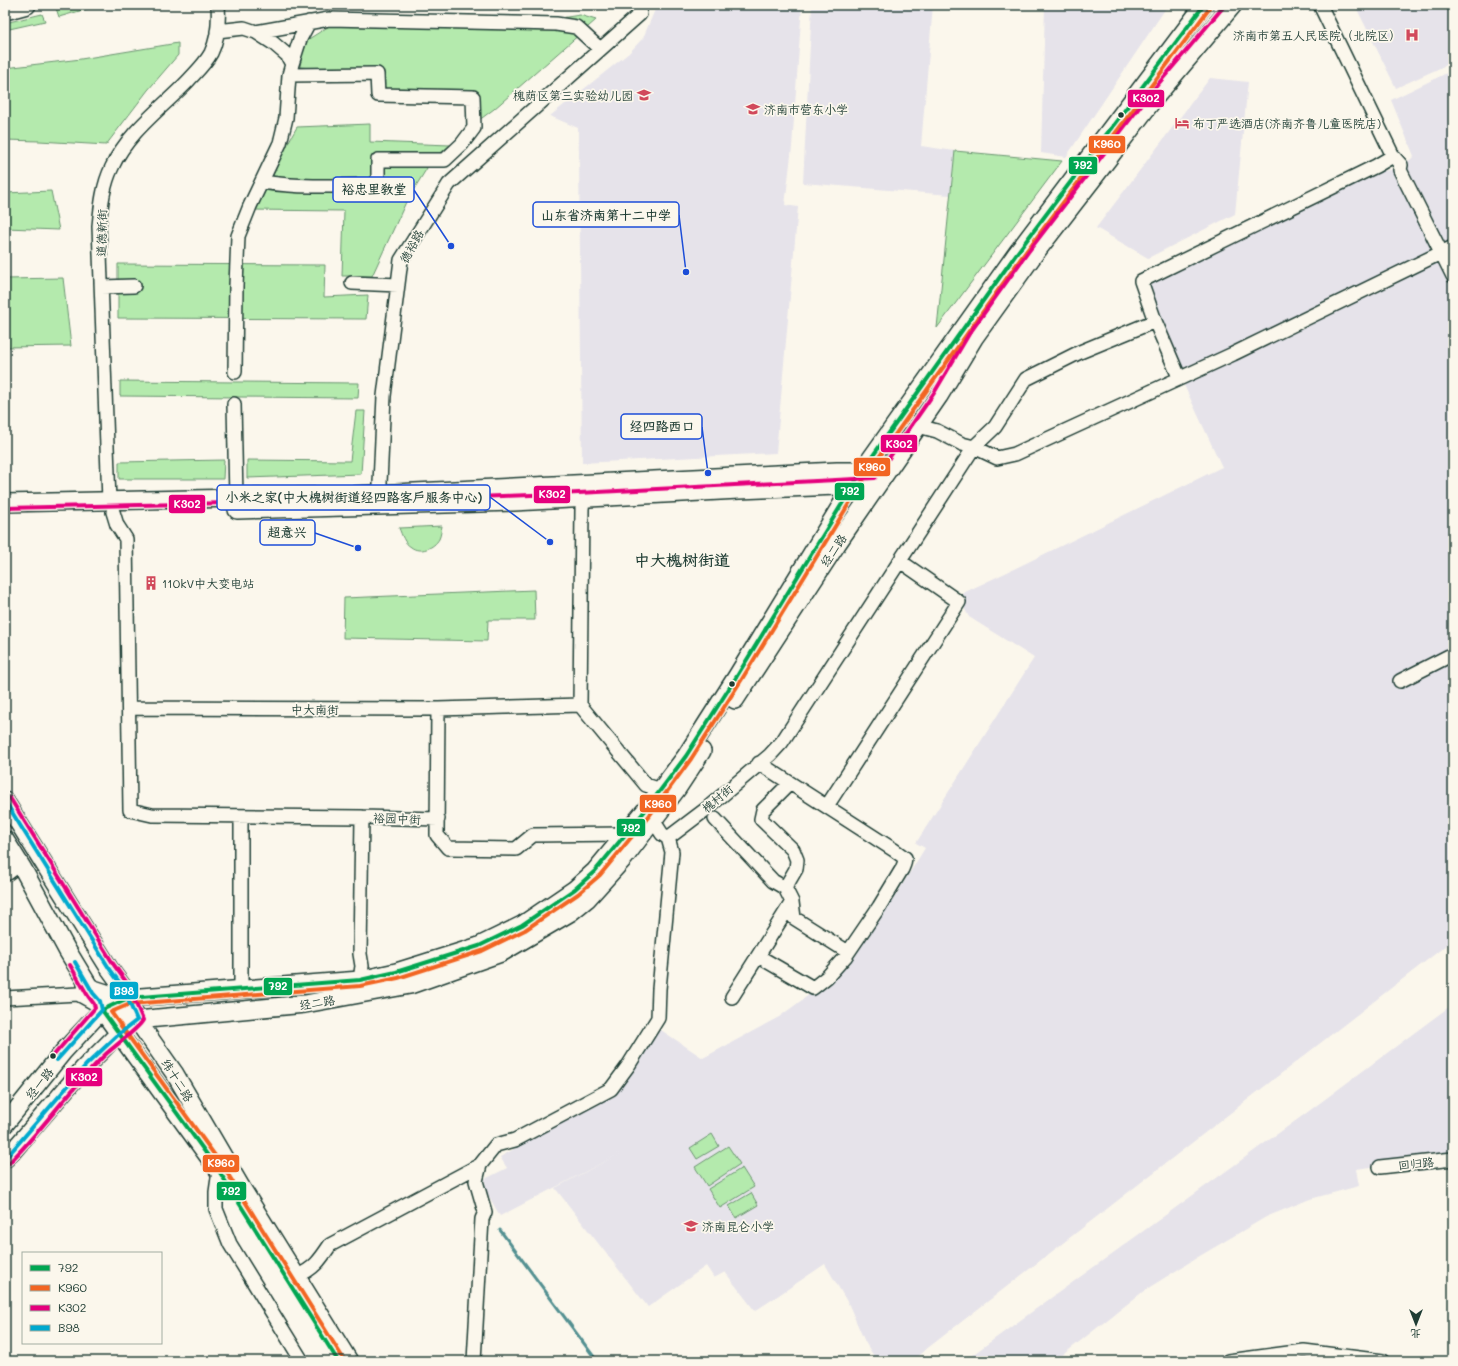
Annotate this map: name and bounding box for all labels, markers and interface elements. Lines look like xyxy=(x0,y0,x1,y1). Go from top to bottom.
place label: 济南市第五人民医院（北院区） xyxy=(1233,27,1401,43)
hospital icon: 济南市第五人民医院（北院区） xyxy=(1404,27,1420,43)
place label: 槐荫区第三实验幼儿园 xyxy=(513,87,633,103)
school or university icon: 槐荫区第三实验幼儿园 xyxy=(636,87,652,103)
line badge: K302 xyxy=(1127,89,1165,108)
text: K302 xyxy=(1132,90,1160,105)
school or university icon: 济南市营东小学 xyxy=(745,101,761,117)
place label: 济南市营东小学 xyxy=(764,101,848,117)
unlabelled marker xyxy=(1116,110,1126,120)
hotel icon: 布丁严选酒店(济南齐鲁儿童医院店) xyxy=(1174,115,1190,131)
place label: 布丁严选酒店(济南齐鲁儿童医院店) xyxy=(1193,115,1381,131)
line badge: K960 xyxy=(1088,135,1126,154)
text: K960 xyxy=(1093,136,1121,151)
line badge: 792 xyxy=(1068,156,1098,175)
text: 792 xyxy=(1074,157,1092,172)
callout: 裕忠里教堂 xyxy=(333,177,414,202)
text: 裕忠里教堂 xyxy=(341,180,407,197)
callout: 山东省济南第十二中学 xyxy=(533,202,679,227)
text: 山东省济南第十二中学 xyxy=(541,206,671,223)
street label: 道德新街 xyxy=(93,209,109,257)
street label: 德裕路 xyxy=(395,226,427,266)
callout: 经四路西口 xyxy=(621,414,702,439)
text: 经四路西口 xyxy=(629,417,695,434)
line badge: K302 xyxy=(880,434,918,453)
text: K302 xyxy=(885,436,913,451)
line badge: K960 xyxy=(853,457,891,477)
text: K960 xyxy=(858,459,886,474)
line badge: 792 xyxy=(834,482,865,501)
text: 792 xyxy=(841,483,859,498)
callout: 小米之家(中大槐树街道经四路客户服务中心) xyxy=(217,485,490,510)
line badge: K302 xyxy=(533,485,571,504)
text: K302 xyxy=(538,486,566,501)
text: 小米之家(中大槐树街道经四路客户服务中心) xyxy=(226,488,482,505)
line badge: K302 xyxy=(168,494,206,514)
text: K302 xyxy=(173,496,201,511)
callout: 超意兴 xyxy=(260,520,315,545)
text: 超意兴 xyxy=(267,523,307,540)
street label: 经二路 xyxy=(816,531,850,569)
district label: 中大槐树街道 xyxy=(634,549,730,570)
building icon: 110kV中大变电站 xyxy=(143,575,159,591)
place label: 110kV中大变电站 xyxy=(162,575,254,591)
unlabelled marker xyxy=(727,679,737,689)
street label: 中大南街 xyxy=(291,701,339,717)
street label: 槐村街 xyxy=(698,780,736,816)
line badge: K960 xyxy=(639,794,677,813)
text: K960 xyxy=(644,796,672,811)
street label: 裕园中街 xyxy=(373,809,421,827)
line badge: 792 xyxy=(616,818,646,837)
text: 792 xyxy=(622,820,640,835)
line badge: 792 xyxy=(263,977,293,996)
text: 792 xyxy=(269,978,287,993)
line badge: B98 xyxy=(109,981,139,1000)
text: B98 xyxy=(114,983,135,998)
street label: 经二路 xyxy=(298,991,336,1013)
unlabelled marker xyxy=(48,1051,58,1061)
street label: 纬十二路 xyxy=(158,1055,198,1105)
street label: 经一路 xyxy=(21,1064,57,1102)
line badge: K302 xyxy=(65,1067,103,1087)
text: K302 xyxy=(70,1069,98,1084)
street label: 回归路 xyxy=(1397,1153,1435,1173)
line badge: K960 xyxy=(202,1154,240,1173)
text: K960 xyxy=(207,1155,235,1170)
line badge: 792 xyxy=(216,1181,247,1201)
text: 792 xyxy=(222,1183,240,1198)
school or university icon: 济南昆仑小学 xyxy=(683,1218,699,1234)
place label: 济南昆仑小学 xyxy=(702,1218,774,1234)
legend xyxy=(22,1252,162,1344)
text: 792 xyxy=(58,1259,78,1275)
text: K960 xyxy=(58,1279,88,1295)
text: K302 xyxy=(58,1299,86,1315)
north arrow xyxy=(1396,1304,1436,1344)
text: B98 xyxy=(58,1319,80,1335)
text: 北 xyxy=(1411,1327,1422,1342)

